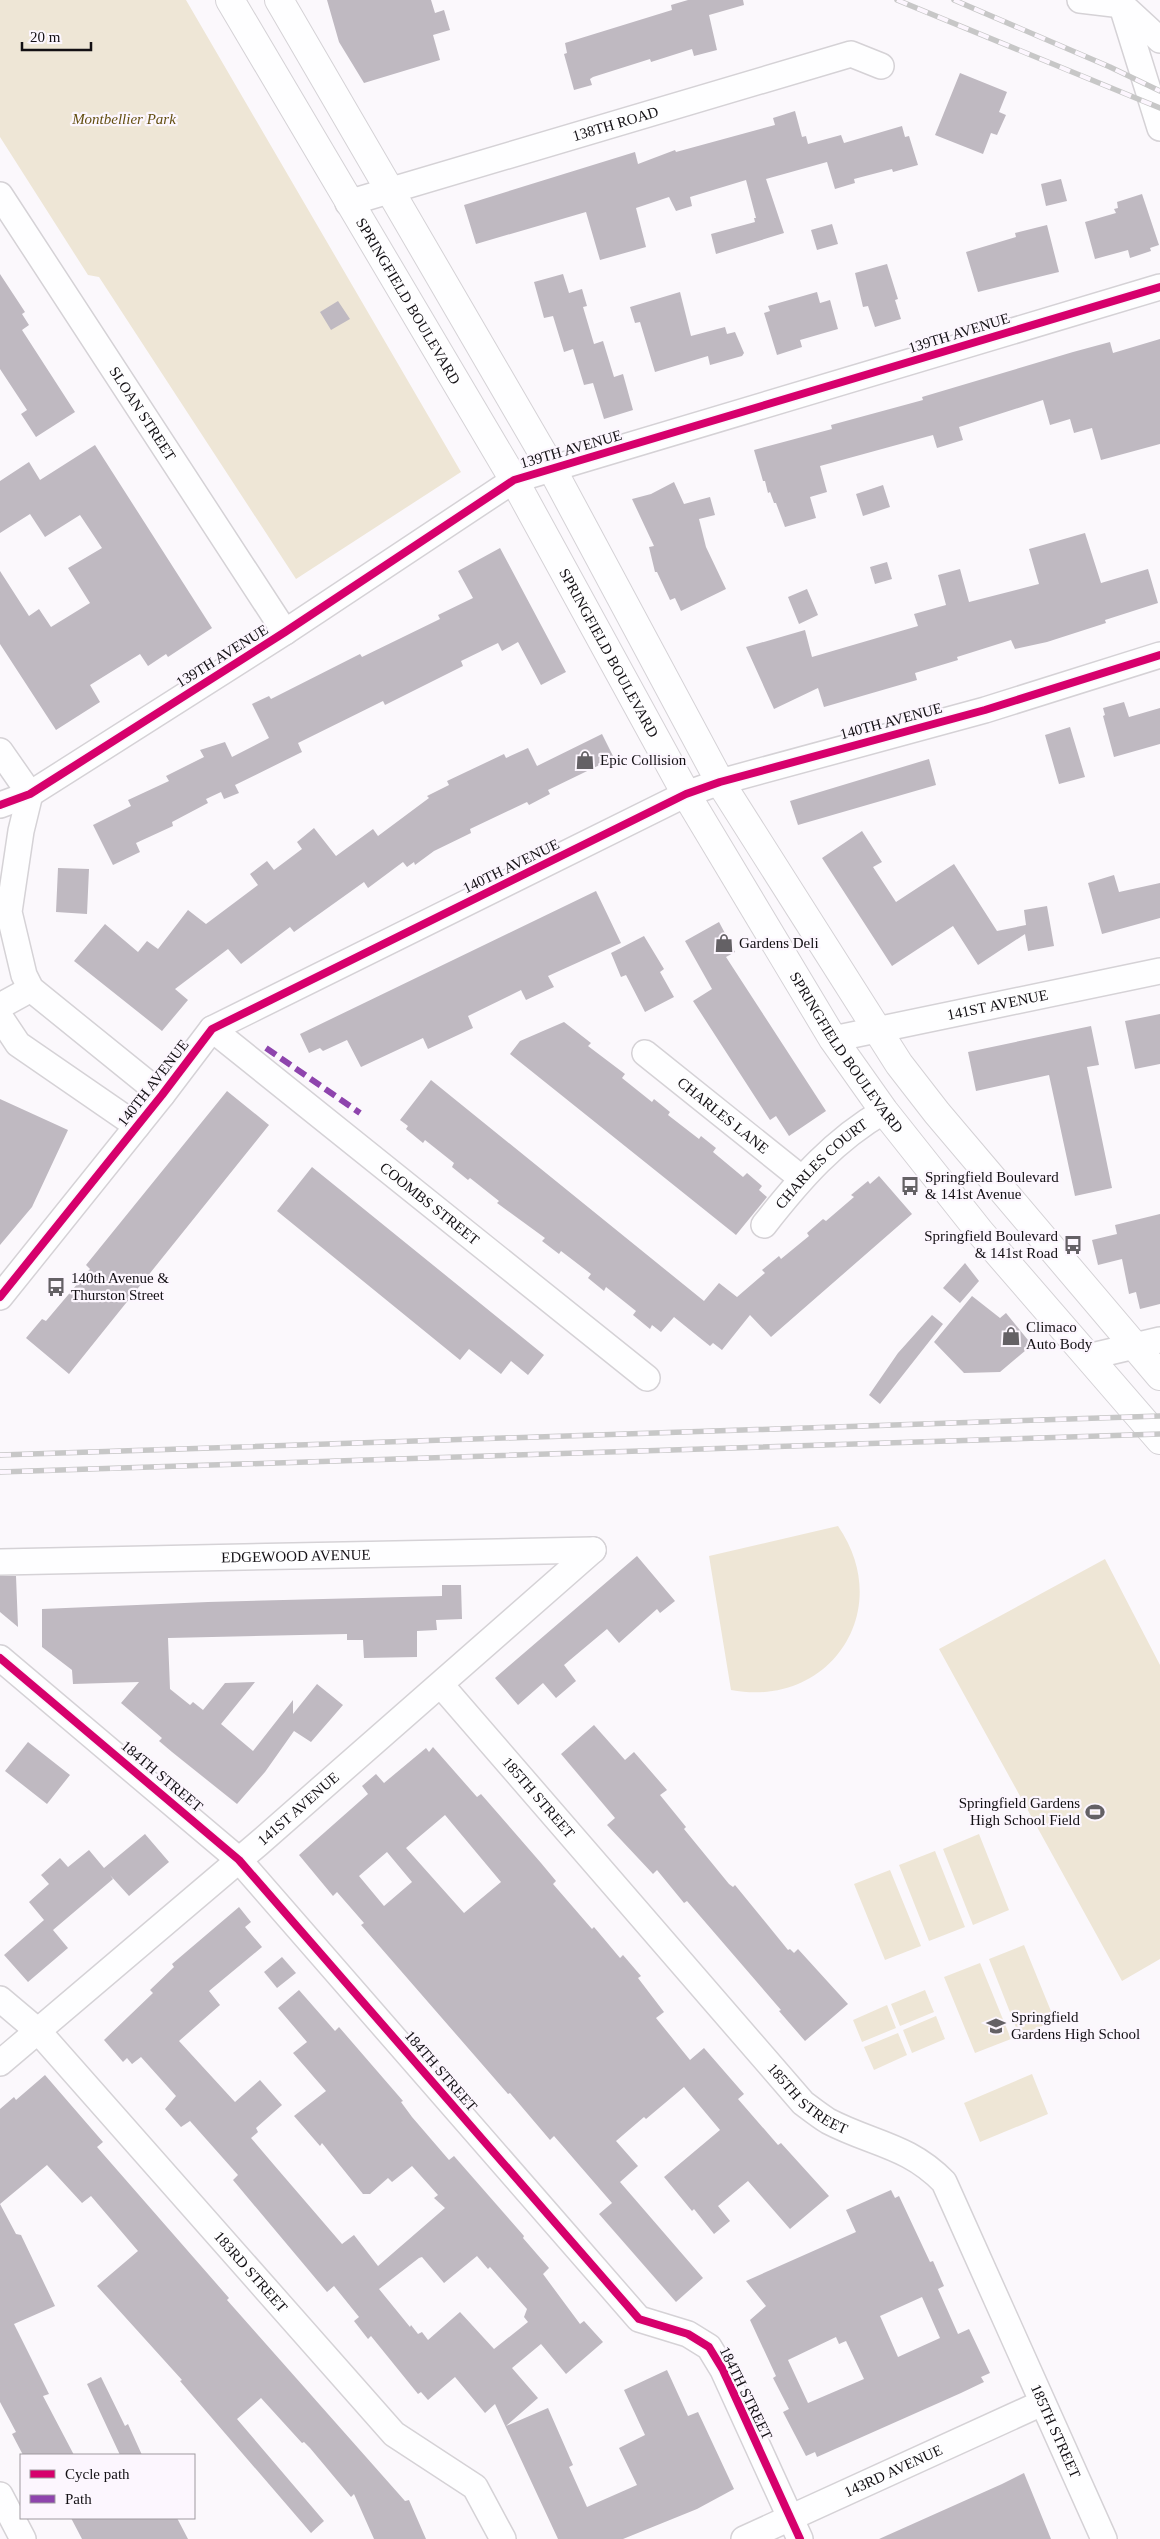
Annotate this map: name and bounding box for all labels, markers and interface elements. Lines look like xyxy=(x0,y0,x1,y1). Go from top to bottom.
scale bar xyxy=(22,20,91,52)
text: 20 m xyxy=(30,29,61,45)
street label: 138TH ROAD xyxy=(571,103,661,144)
park label: Montbellier Park xyxy=(71,111,176,127)
street label: SPRINGFIELD BOULEVARD xyxy=(353,215,464,387)
street label: 139TH AVENUE xyxy=(906,310,1012,356)
street label: SLOAN STREET xyxy=(106,364,179,464)
street label: 139TH AVENUE xyxy=(518,427,624,471)
street label: SPRINGFIELD BOULEVARD xyxy=(556,566,662,740)
street label: 139TH AVENUE xyxy=(173,621,271,691)
street label: 140TH AVENUE xyxy=(838,700,944,742)
shop icon: Epic Collision xyxy=(574,749,596,771)
place label: Epic Collision xyxy=(600,752,687,768)
street label: 140TH AVENUE xyxy=(460,836,562,896)
shop icon: Gardens Deli xyxy=(713,932,735,954)
place label: Gardens Deli xyxy=(739,935,819,951)
street label: SPRINGFIELD BOULEVARD xyxy=(787,969,906,1136)
street label: 141ST AVENUE xyxy=(946,987,1049,1023)
street label: 140TH AVENUE xyxy=(114,1037,192,1129)
street label: CHARLES LANE xyxy=(674,1074,772,1157)
street label: CHARLES COURT xyxy=(772,1116,870,1212)
street label: COOMBS STREET xyxy=(377,1159,482,1248)
place label: Springfield Boulevard & 141st Avenue xyxy=(925,1169,1059,1202)
bus stop icon: Springfield Boulevard & 141st Avenue xyxy=(899,1175,921,1197)
place label: Springfield Boulevard & 141st Road xyxy=(924,1228,1058,1261)
bus stop icon: Springfield Boulevard & 141st Road xyxy=(1062,1234,1084,1256)
place label: 140th Avenue & Thurston Street xyxy=(71,1270,169,1303)
bus stop icon: 140th Avenue & Thurston Street xyxy=(45,1276,67,1298)
place label: Climaco Auto Body xyxy=(1026,1319,1093,1352)
shop icon: Climaco Auto Body xyxy=(1000,1325,1022,1347)
street label: EDGEWOOD AVENUE xyxy=(221,1547,371,1566)
street label: 184TH STREET xyxy=(118,1737,206,1815)
street label: 185TH STREET xyxy=(499,1754,578,1841)
street label: 141ST AVENUE xyxy=(254,1769,342,1848)
place label: Springfield Gardens High School Field xyxy=(959,1795,1080,1828)
sports icon: Springfield Gardens High School Field xyxy=(1084,1801,1106,1823)
place label: Springfield Gardens High School xyxy=(1011,2009,1140,2042)
school or university icon: Springfield Gardens High School xyxy=(985,2015,1007,2037)
street label: 184TH STREET xyxy=(402,2028,480,2114)
street label: 185TH STREET xyxy=(764,2060,850,2137)
street label: 183RD STREET xyxy=(211,2228,291,2315)
street label: 184TH STREET xyxy=(717,2344,775,2442)
street label: 185TH STREET xyxy=(1028,2382,1084,2481)
street label: 143RD AVENUE xyxy=(842,2442,945,2500)
legend xyxy=(20,2454,195,2519)
text: Cycle path xyxy=(65,2466,130,2482)
text: Path xyxy=(65,2491,92,2507)

